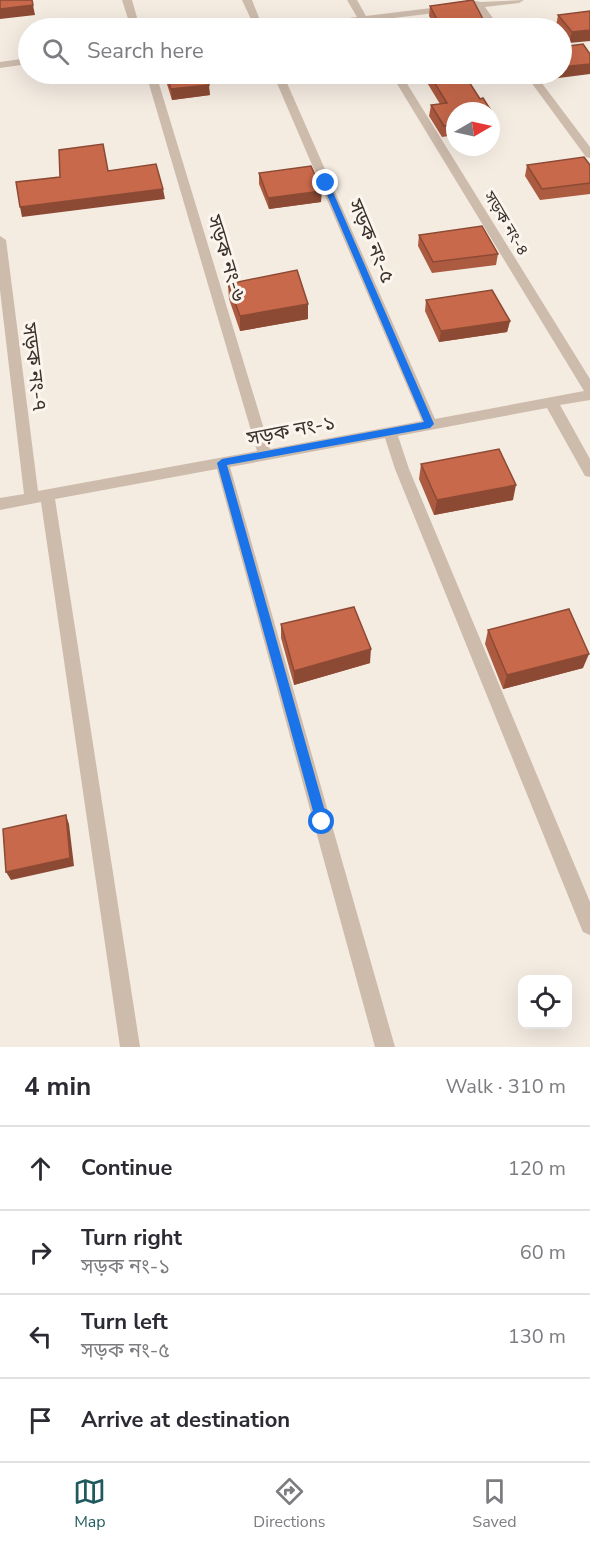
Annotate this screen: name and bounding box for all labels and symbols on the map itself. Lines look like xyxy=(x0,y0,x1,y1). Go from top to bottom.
north arrow xyxy=(446,102,500,156)
route end xyxy=(312,169,338,195)
street label: সড়ক নং-৪ xyxy=(478,186,534,260)
street label: সড়ক নং-৫ xyxy=(341,194,401,287)
street label: সড়ক নং-৬ xyxy=(200,211,253,305)
street label: সড়ক নং-৭ xyxy=(16,320,53,413)
street label: সড়ক নং-১ xyxy=(244,409,337,452)
route start xyxy=(308,808,334,834)

